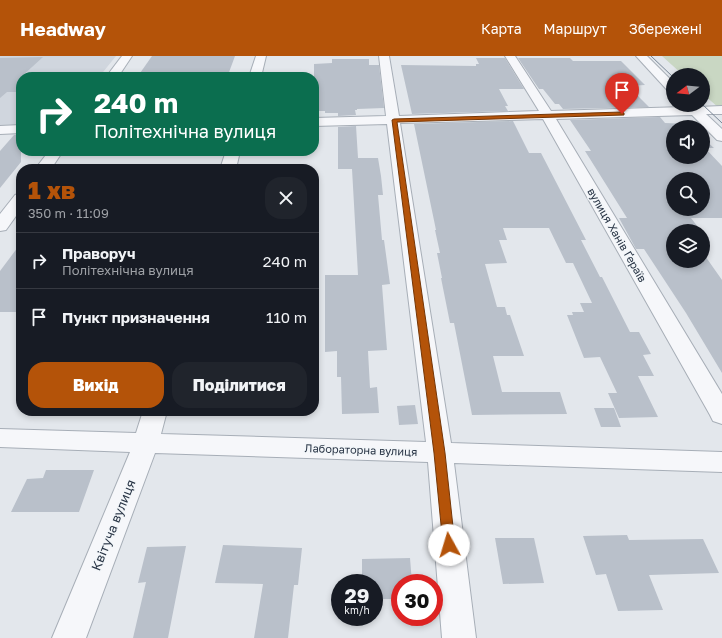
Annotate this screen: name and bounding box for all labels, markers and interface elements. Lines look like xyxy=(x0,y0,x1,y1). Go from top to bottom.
text: Headway xyxy=(20,17,106,40)
text: Карта xyxy=(481,20,522,37)
text: Маршрут xyxy=(544,20,607,37)
text: Збережені xyxy=(629,20,702,37)
north arrow xyxy=(666,68,710,112)
map controls xyxy=(666,68,710,268)
pin xyxy=(605,73,639,114)
icon: arrive xyxy=(611,79,633,101)
text: 240 m xyxy=(94,86,178,119)
icon: right xyxy=(28,88,80,140)
text: Політехнічна вулиця xyxy=(94,120,276,142)
button: sound xyxy=(666,120,710,164)
button: search xyxy=(666,172,710,216)
text: 1 хв xyxy=(28,175,75,204)
button: close xyxy=(265,177,307,219)
street label: вулиця Ханів Ґераїв xyxy=(585,185,650,284)
text: 350 m · 11:09 xyxy=(28,205,109,221)
button: layers xyxy=(666,224,710,268)
text: Праворуч xyxy=(62,244,136,262)
icon: right xyxy=(28,250,50,272)
text: 240 m xyxy=(263,252,307,270)
text: Політехнічна вулиця xyxy=(62,262,194,278)
icon: arrive xyxy=(28,306,50,328)
text: Пункт призначення xyxy=(62,308,210,326)
text: 110 m xyxy=(266,308,307,326)
button: Вихід xyxy=(28,362,164,408)
button: Поділитися xyxy=(172,362,307,408)
street label: Лабораторна вулиця xyxy=(304,441,418,458)
street label: Квітуча вулиця xyxy=(87,477,139,573)
position arrow xyxy=(428,524,470,566)
speed limit sign: 30 xyxy=(391,574,443,626)
text: 29 xyxy=(345,583,369,607)
text: km/h xyxy=(344,604,370,616)

